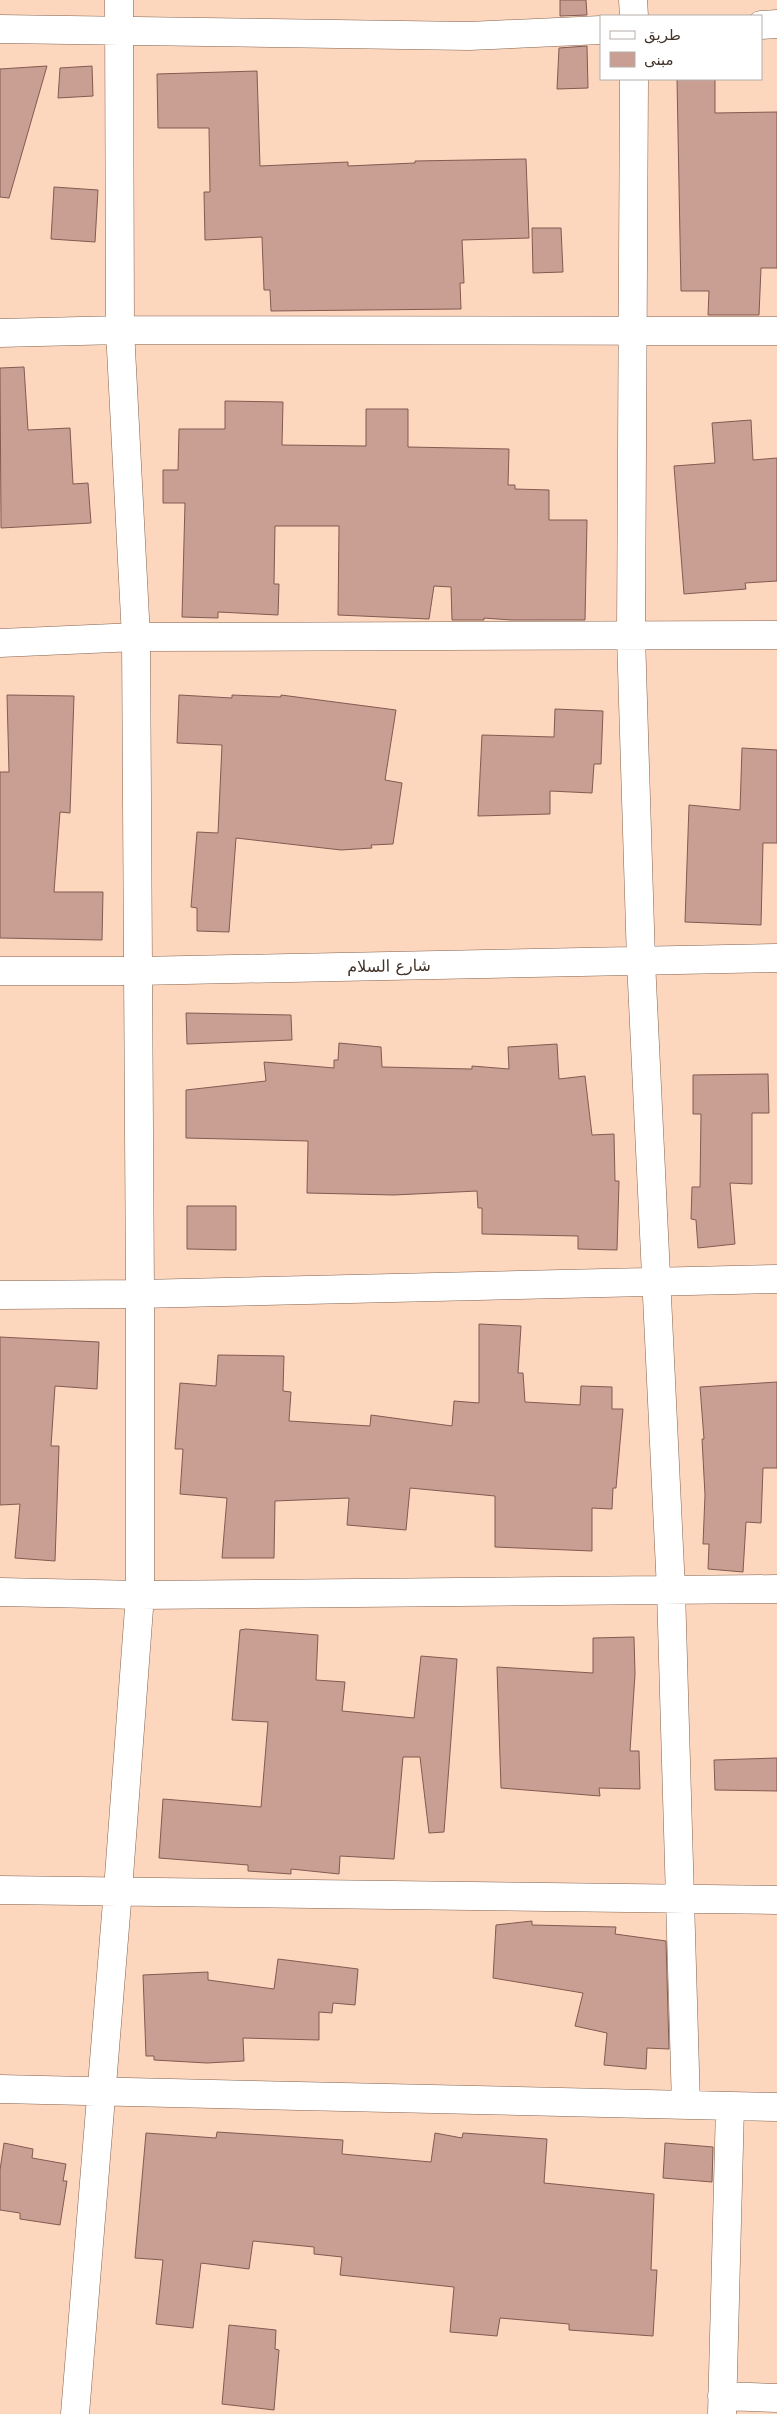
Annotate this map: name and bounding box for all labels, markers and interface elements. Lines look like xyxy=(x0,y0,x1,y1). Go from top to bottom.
legend xyxy=(600,15,762,80)
text: طريق xyxy=(644,26,681,44)
text: مبنى xyxy=(644,51,674,69)
street label: شارع السلام xyxy=(347,956,431,977)

